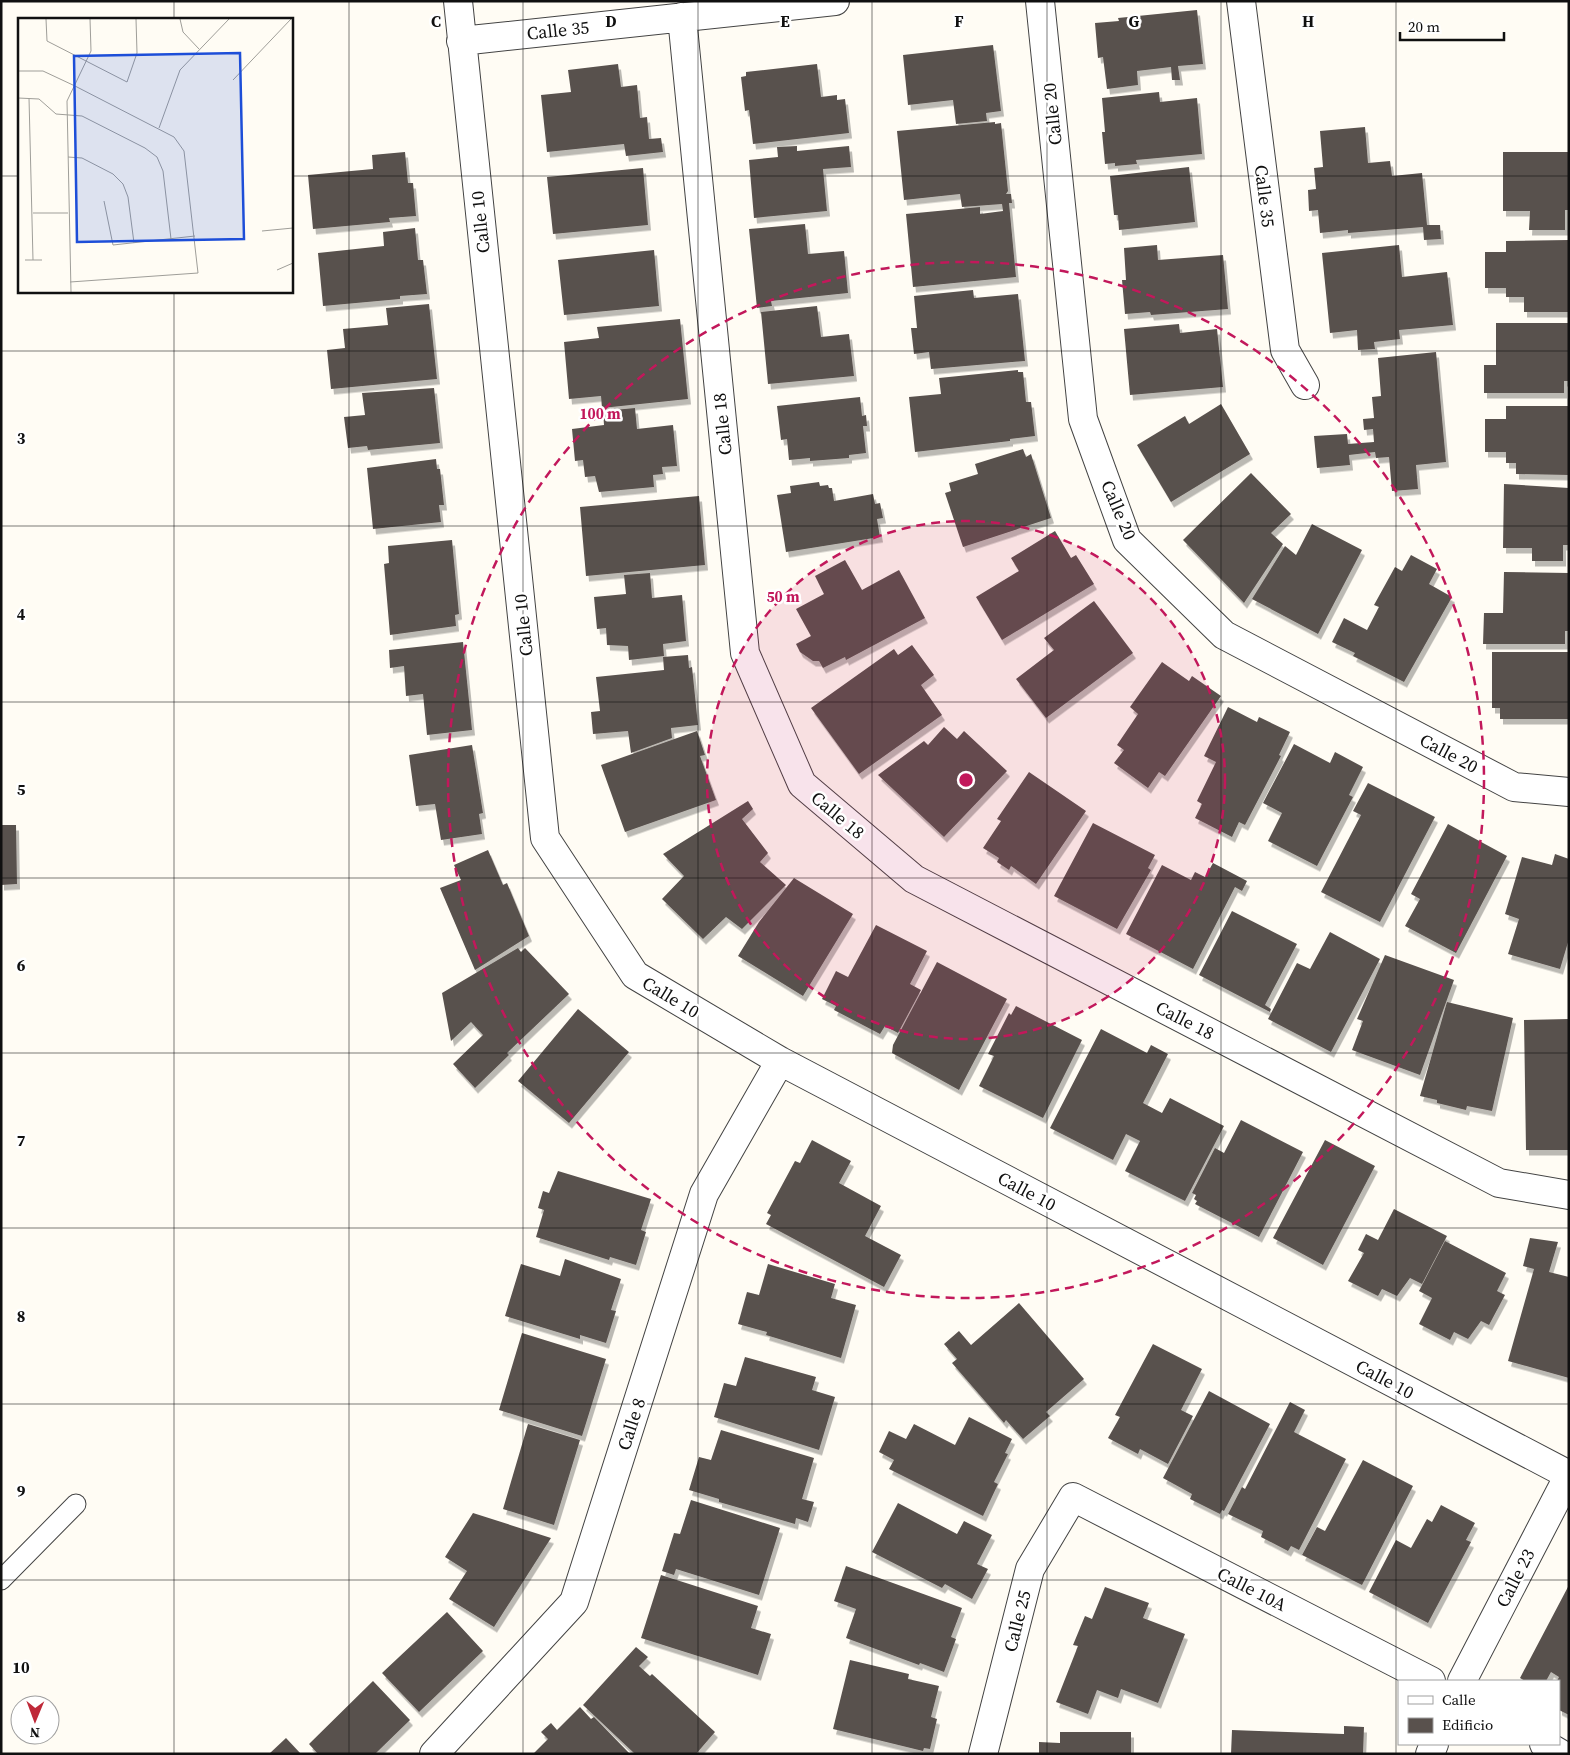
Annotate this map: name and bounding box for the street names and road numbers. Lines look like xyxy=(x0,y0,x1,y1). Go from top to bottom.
street label: Calle 35 xyxy=(526,14,590,46)
street label: Calle 20 xyxy=(1036,82,1068,146)
street label: Calle 35 xyxy=(1249,163,1281,229)
street label: Calle 10 xyxy=(464,190,496,254)
street label: Calle 18 xyxy=(706,392,738,456)
street label: Calle 20 xyxy=(1095,476,1143,544)
street label: Calle 10 xyxy=(507,593,539,657)
street label: Calle 20 xyxy=(1415,727,1483,779)
street label: Calle 18 xyxy=(806,785,870,845)
street label: Calle 10 xyxy=(638,970,704,1024)
street label: Calle 18 xyxy=(1151,995,1219,1045)
street label: Calle 10 xyxy=(993,1165,1061,1217)
street label: Calle 10 xyxy=(1351,1353,1419,1405)
street label: Calle 8 xyxy=(611,1395,651,1453)
street label: Calle 23 xyxy=(1490,1544,1540,1612)
street label: Calle 10A xyxy=(1213,1561,1291,1617)
street label: Calle 25 xyxy=(997,1588,1037,1654)

